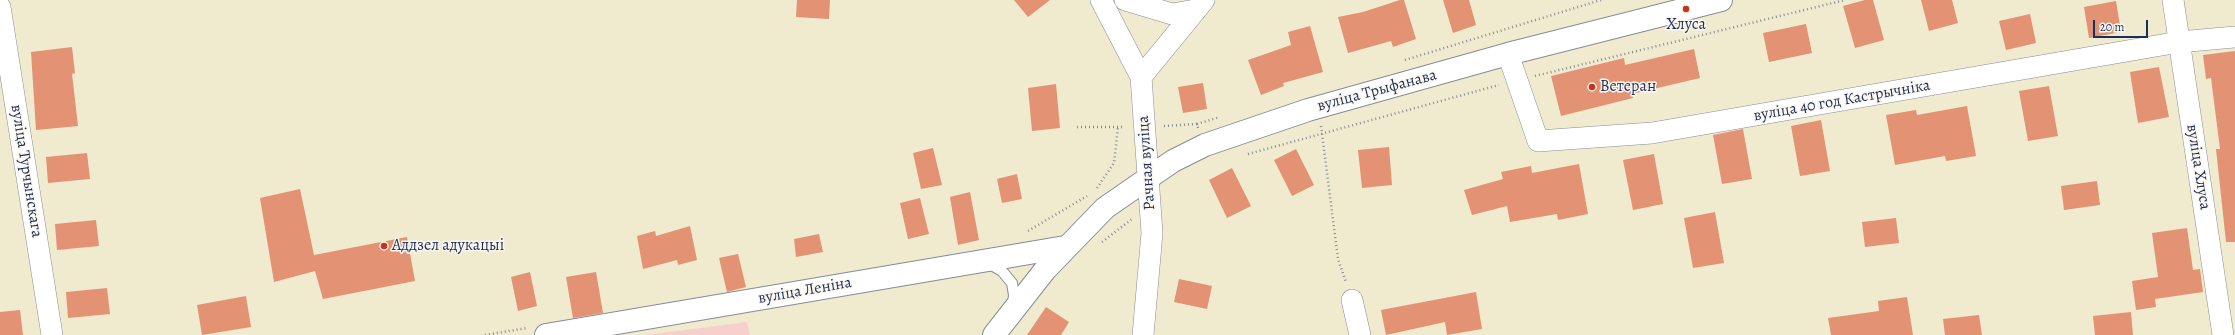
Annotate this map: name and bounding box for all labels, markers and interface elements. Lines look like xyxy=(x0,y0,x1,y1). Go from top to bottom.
marker: Хлуса xyxy=(1681,4,1691,14)
scale bar xyxy=(2095,12,2150,38)
place label: Хлуса xyxy=(1666,15,1706,35)
text: 20 m xyxy=(2100,19,2124,35)
street label: вуліца Трыфанава xyxy=(1315,66,1439,116)
street label: вуліца 40 год Кастрычніка xyxy=(1752,76,1932,126)
place label: Ветеран xyxy=(1600,77,1656,97)
marker: Ветеран xyxy=(1587,82,1597,92)
street label: вуліца Турчынскага xyxy=(6,103,46,239)
street label: Рачная вуліца xyxy=(1134,115,1160,211)
street label: вуліца Хлуса xyxy=(2182,123,2214,211)
place label: Аддзел адукацыі xyxy=(392,236,504,256)
marker: Аддзел адукацыі xyxy=(379,241,389,251)
street label: вуліца Леніна xyxy=(757,273,853,309)

